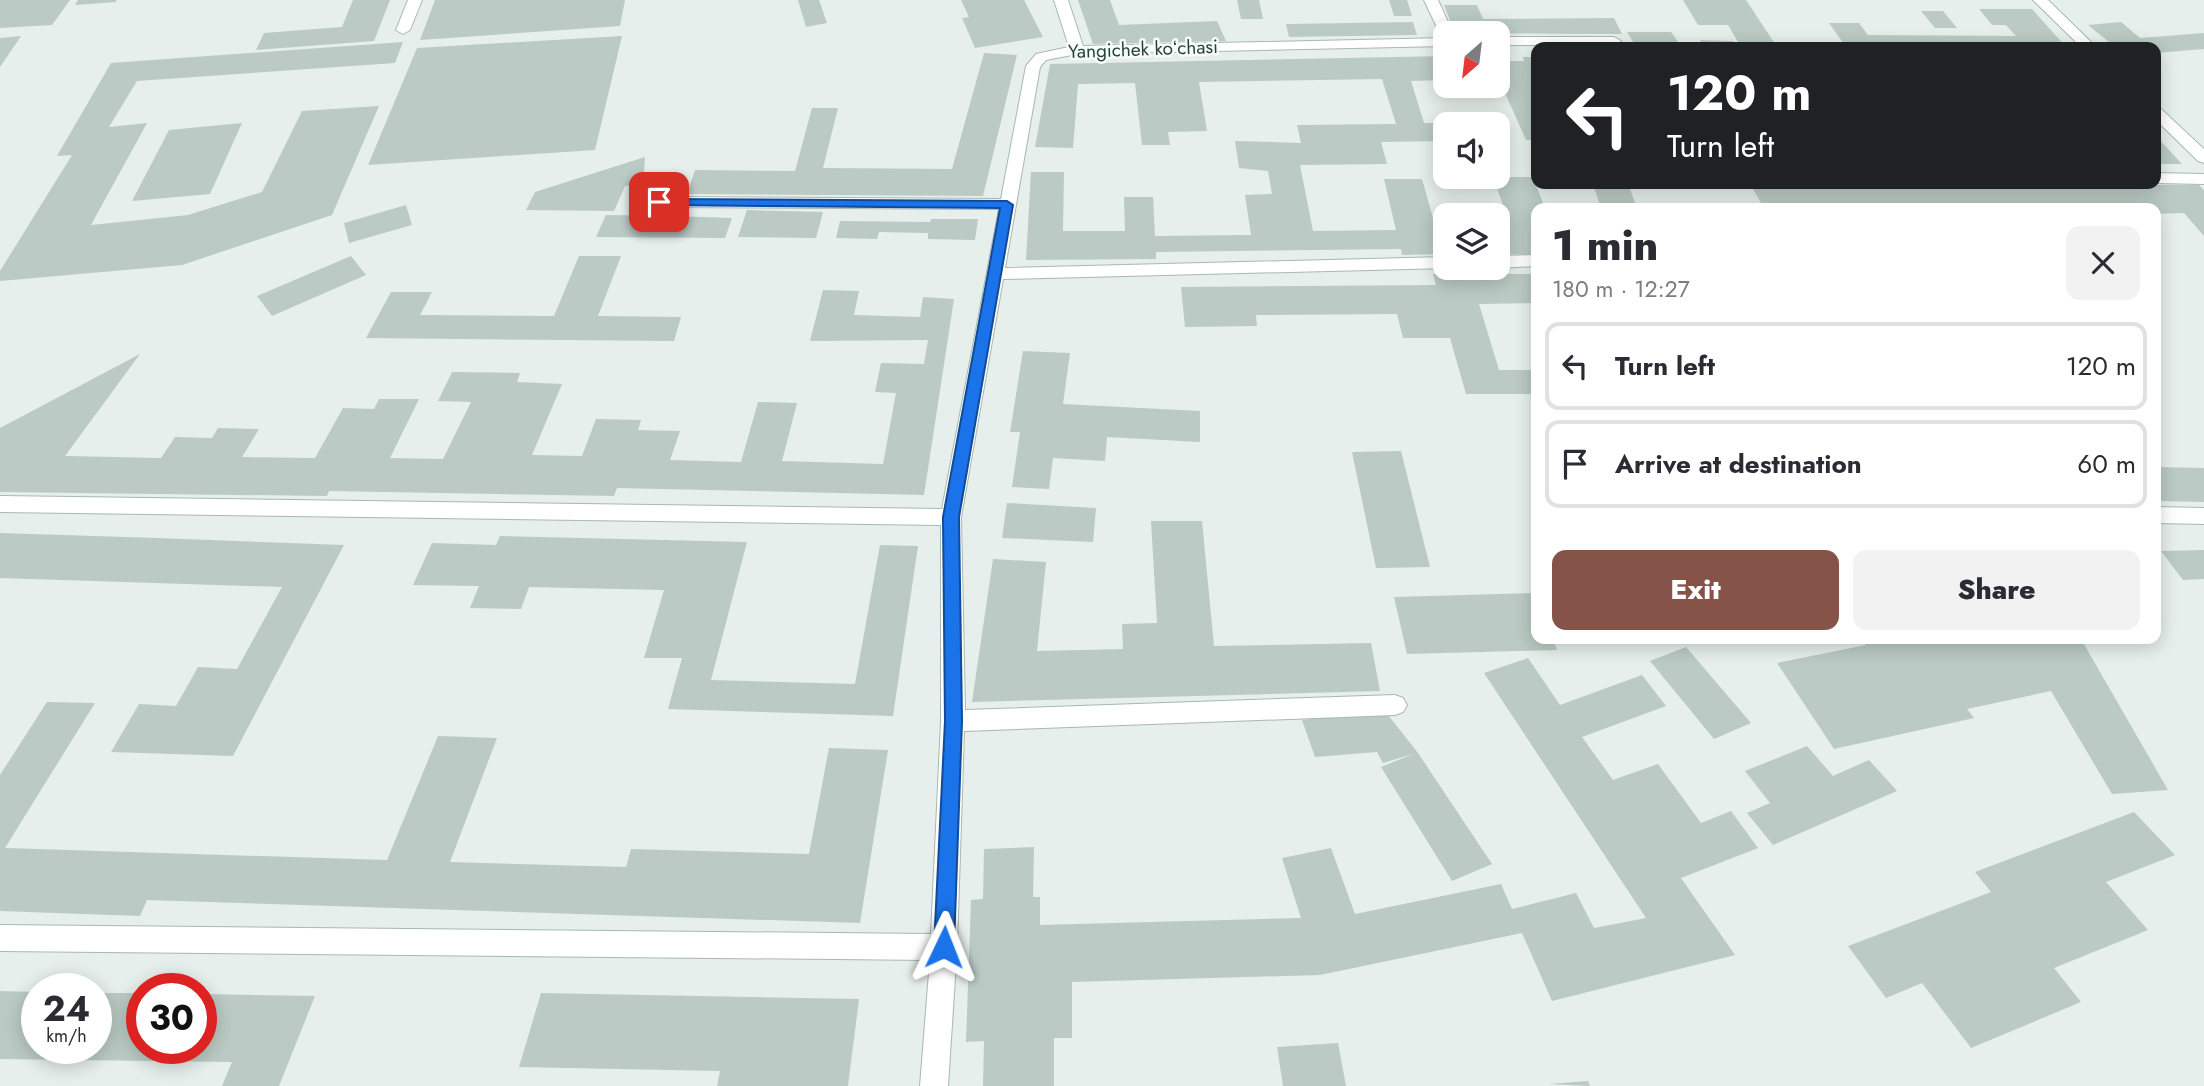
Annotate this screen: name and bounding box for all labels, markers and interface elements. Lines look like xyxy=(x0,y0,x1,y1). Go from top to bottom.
north arrow xyxy=(1433,21,1510,98)
map controls xyxy=(1433,21,1510,280)
street label: Yangichek koʻchasi xyxy=(1068,33,1218,65)
text: 120 m xyxy=(1667,58,1811,128)
icon: left xyxy=(1552,70,1643,161)
button: sound xyxy=(1433,112,1510,189)
text: Turn left xyxy=(1667,123,1774,169)
pin xyxy=(629,172,689,232)
icon: arrive xyxy=(640,183,678,221)
button: layers xyxy=(1433,203,1510,280)
text: 1 min xyxy=(1552,215,1658,276)
button: close xyxy=(2066,226,2140,300)
text: 180 m · 12:27 xyxy=(1552,272,1690,306)
icon: left xyxy=(1556,347,1594,385)
text: Turn left xyxy=(1615,347,1715,385)
text: 120 m xyxy=(2066,347,2136,385)
icon: arrive xyxy=(1556,445,1594,483)
text: Arrive at destination xyxy=(1615,445,1862,483)
text: 60 m xyxy=(2077,445,2136,483)
button: Exit xyxy=(1552,550,1839,630)
button: Share xyxy=(1853,550,2140,630)
position arrow xyxy=(907,910,981,984)
speed limit sign: 30 xyxy=(126,973,217,1064)
text: 24 xyxy=(43,984,90,1034)
text: km/h xyxy=(46,1023,87,1049)

